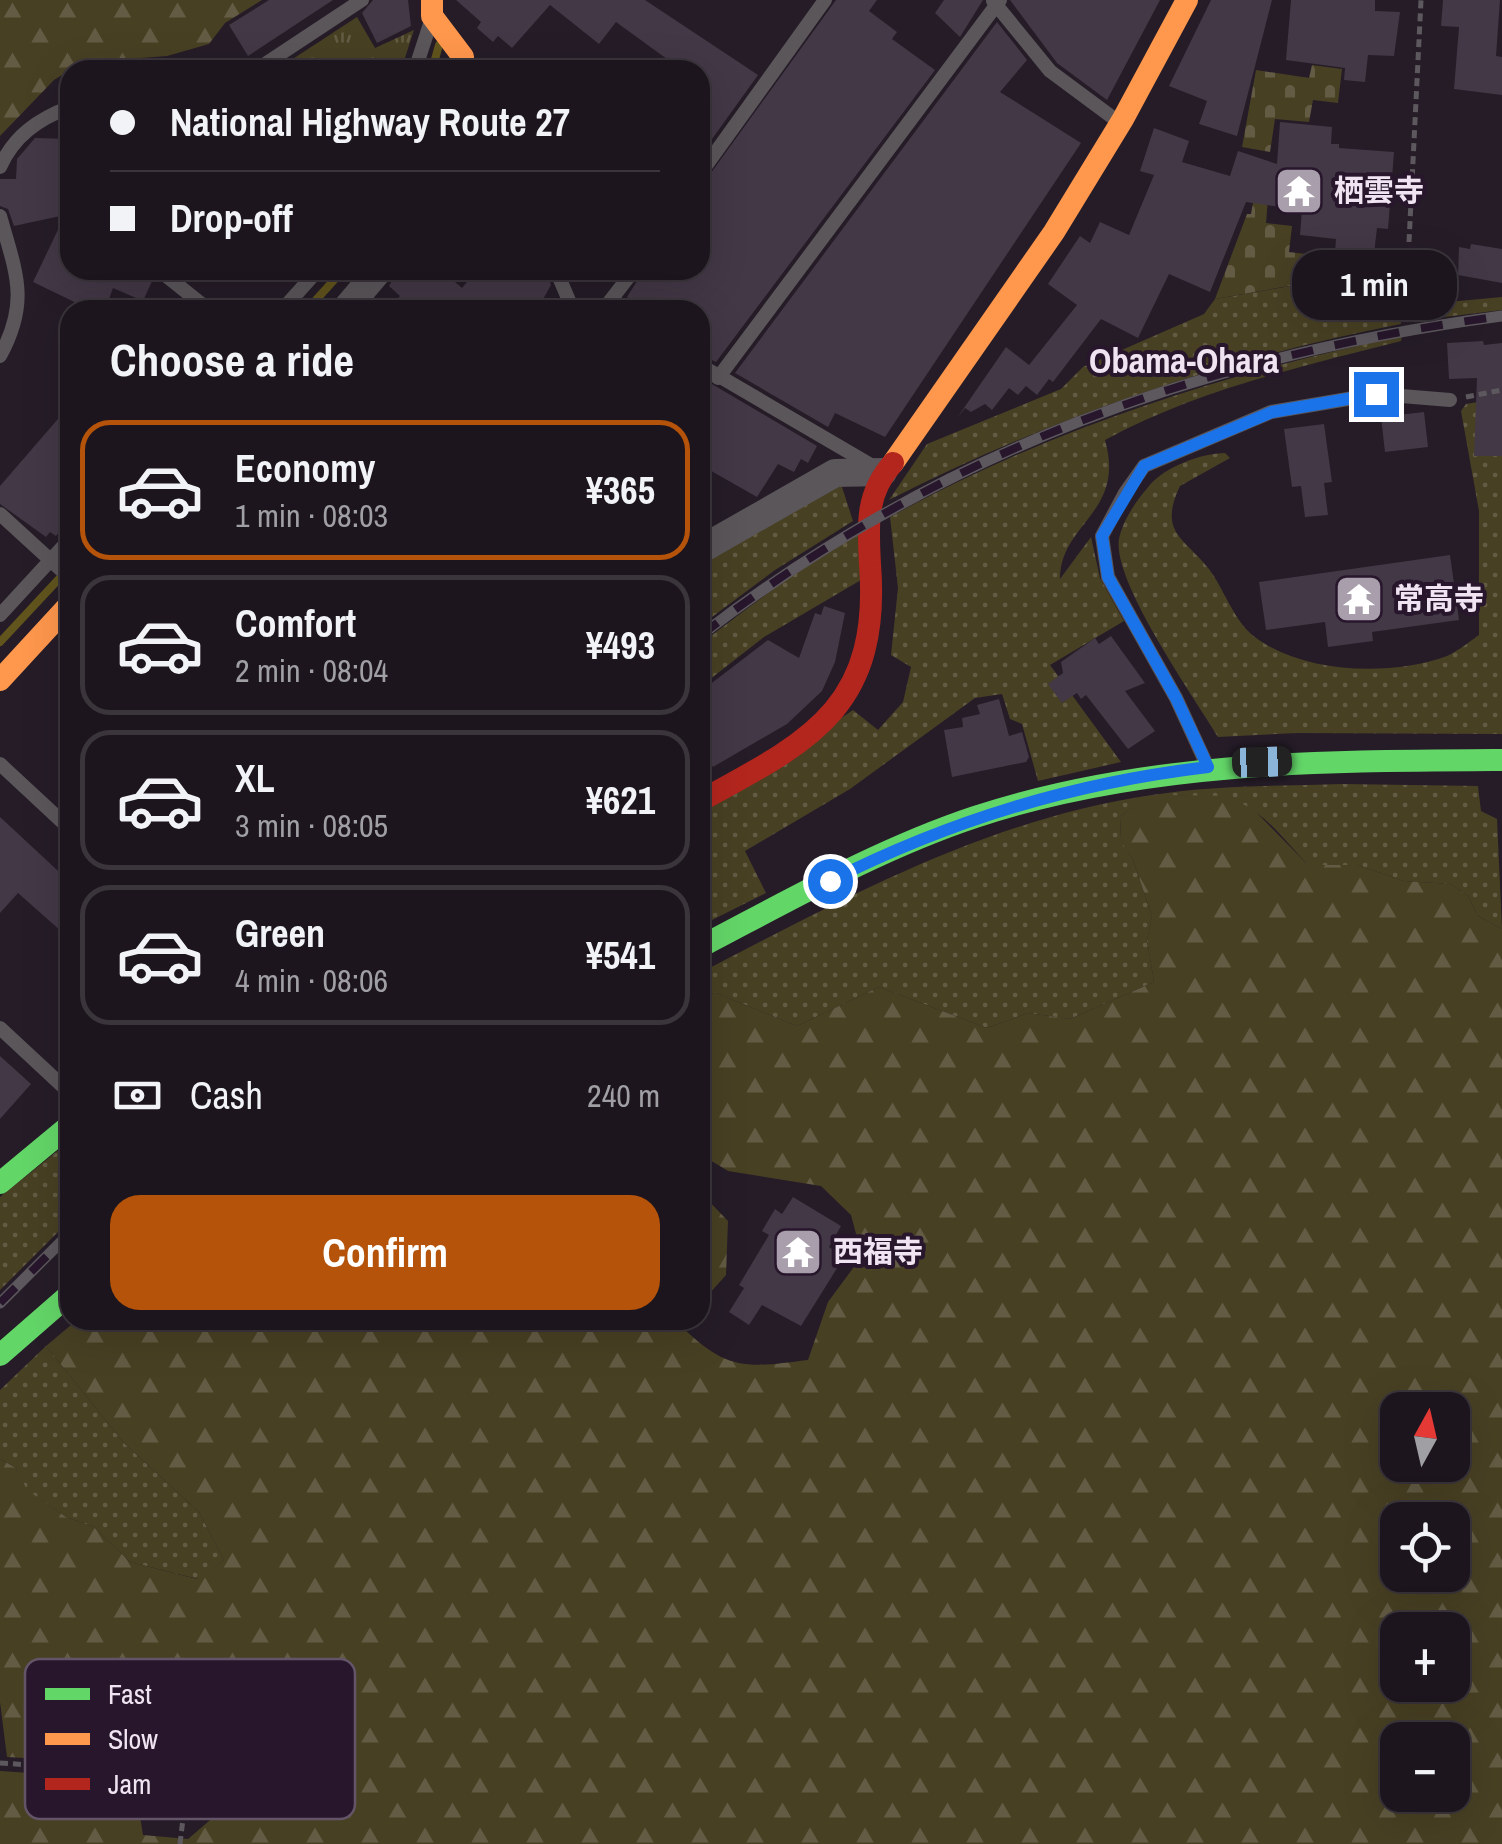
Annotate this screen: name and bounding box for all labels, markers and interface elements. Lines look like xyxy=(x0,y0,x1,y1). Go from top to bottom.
text: National Highway Route 27 xyxy=(170,97,570,148)
temple icon: 栖雲寺 xyxy=(1273,165,1325,217)
place label: 栖雲寺 xyxy=(1334,170,1424,210)
text: Drop-off xyxy=(170,193,293,244)
callout: 1 min xyxy=(1294,249,1458,319)
text: 1 min xyxy=(1340,263,1409,306)
text: Choose a ride xyxy=(110,329,354,390)
district label: Obama-Ohara xyxy=(1089,337,1279,384)
route end xyxy=(1354,372,1399,417)
text: Economy xyxy=(235,443,375,494)
icon: car xyxy=(115,445,205,535)
text: ¥365 xyxy=(586,465,655,516)
text: 1 min · 08:03 xyxy=(235,494,388,537)
temple icon: 常高寺 xyxy=(1333,573,1385,625)
place label: 常高寺 xyxy=(1394,578,1484,618)
text: Comfort xyxy=(235,598,356,649)
icon: car xyxy=(115,600,205,690)
text: ¥493 xyxy=(586,620,655,671)
text: 2 min · 08:04 xyxy=(235,649,388,692)
car xyxy=(1231,746,1293,778)
text: XL xyxy=(235,753,275,804)
icon: car xyxy=(115,755,205,845)
text: ¥621 xyxy=(586,775,655,826)
text: 3 min · 08:05 xyxy=(235,804,388,847)
route start xyxy=(808,859,853,904)
text: Green xyxy=(235,908,325,959)
icon: car xyxy=(115,910,205,1000)
text: ¥541 xyxy=(586,930,655,981)
text: 4 min · 08:06 xyxy=(235,959,388,1002)
icon: cash xyxy=(110,1068,165,1123)
text: Cash xyxy=(190,1070,263,1121)
text: 240 m xyxy=(587,1074,660,1117)
button: Confirm xyxy=(110,1195,660,1310)
temple icon: 西福寺 xyxy=(772,1226,824,1278)
place label: 西福寺 xyxy=(833,1231,923,1271)
north arrow xyxy=(1380,1392,1470,1482)
map controls xyxy=(1380,1392,1470,1812)
button: locate xyxy=(1380,1502,1470,1592)
button: + xyxy=(1380,1612,1470,1702)
legend xyxy=(25,1659,355,1819)
text: Fast xyxy=(108,1675,152,1713)
text: Slow xyxy=(108,1720,158,1758)
button: − xyxy=(1380,1722,1470,1812)
text: Jam xyxy=(108,1765,151,1803)

